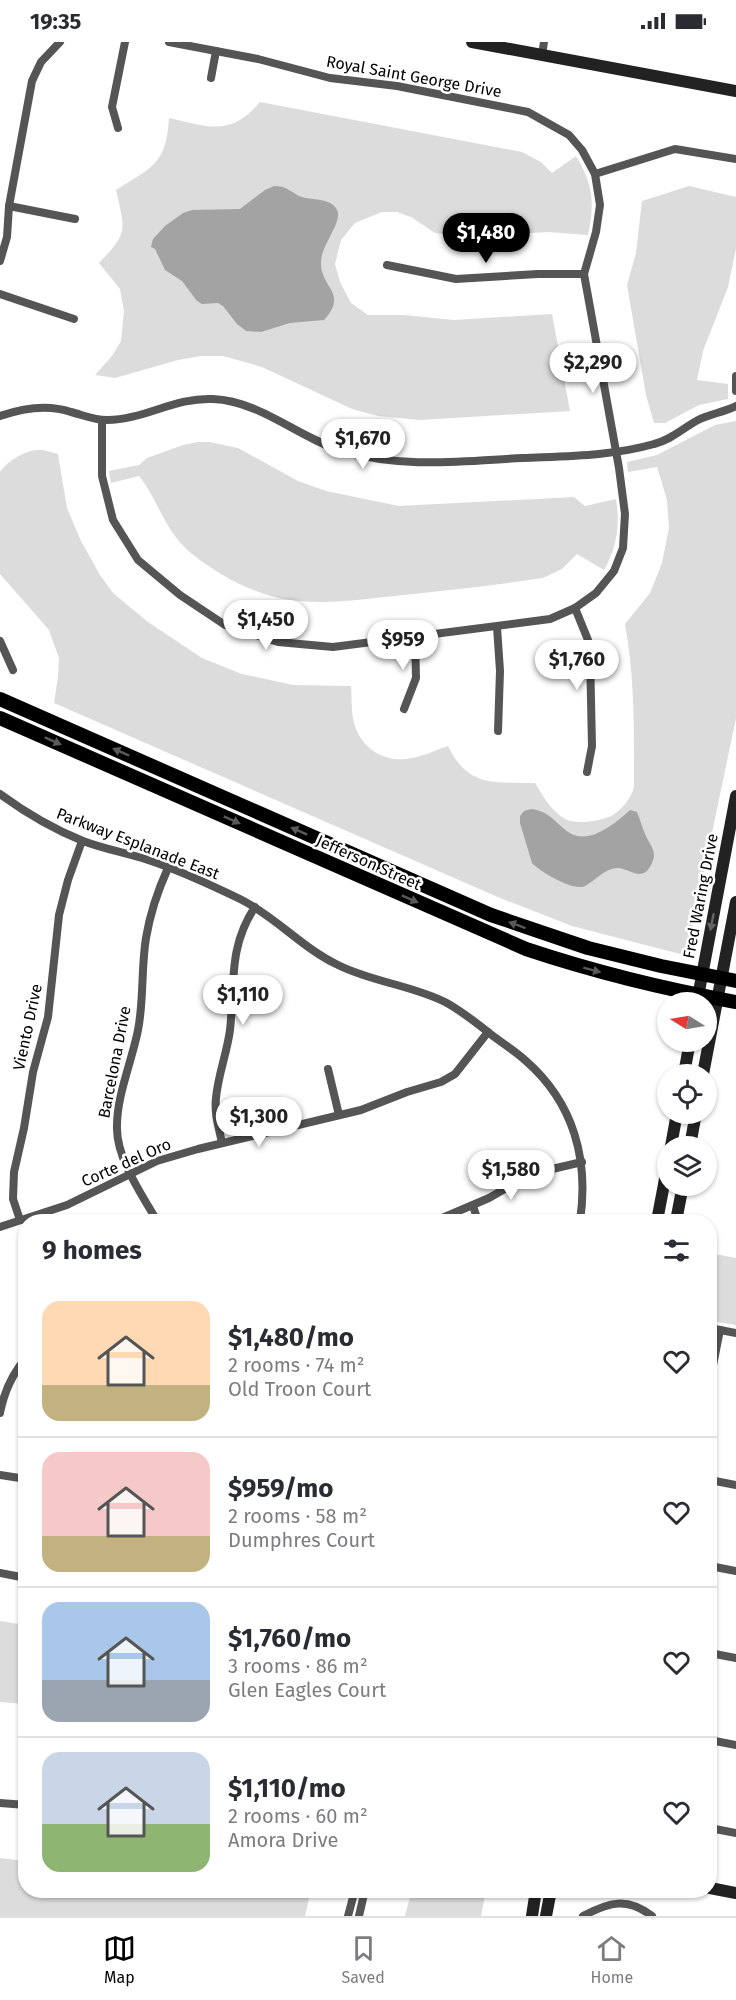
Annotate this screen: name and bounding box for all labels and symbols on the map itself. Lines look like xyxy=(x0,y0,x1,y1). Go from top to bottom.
street label: Royal Saint George Drive xyxy=(325,52,503,101)
pin: $1,480 xyxy=(437,213,535,264)
pin: $2,290 xyxy=(544,343,642,394)
pin: $1,670 xyxy=(314,419,412,470)
pin: $1,450 xyxy=(217,600,315,651)
pin: $959 xyxy=(367,620,439,671)
pin: $1,760 xyxy=(528,640,626,691)
one-way arrow xyxy=(45,737,62,746)
one-way arrow xyxy=(112,748,129,757)
street label: Parkway Esplanade East xyxy=(54,804,222,883)
one-way arrow xyxy=(223,816,241,825)
one-way arrow xyxy=(290,826,308,836)
street label: Jefferson Street xyxy=(313,831,424,894)
street label: Fred Waring Drive xyxy=(679,832,722,960)
one-way arrow xyxy=(402,894,420,904)
one-way arrow xyxy=(707,913,716,932)
one-way arrow xyxy=(508,919,526,929)
one-way arrow xyxy=(583,966,601,975)
pin: $1,110 xyxy=(194,975,292,1026)
street label: Viento Drive xyxy=(9,982,46,1072)
north arrow xyxy=(657,992,717,1052)
street label: Barcelona Drive xyxy=(94,1004,135,1120)
pin: $1,300 xyxy=(210,1097,308,1148)
street label: Corte del Oro xyxy=(78,1134,174,1191)
pin: $1,580 xyxy=(462,1150,560,1201)

